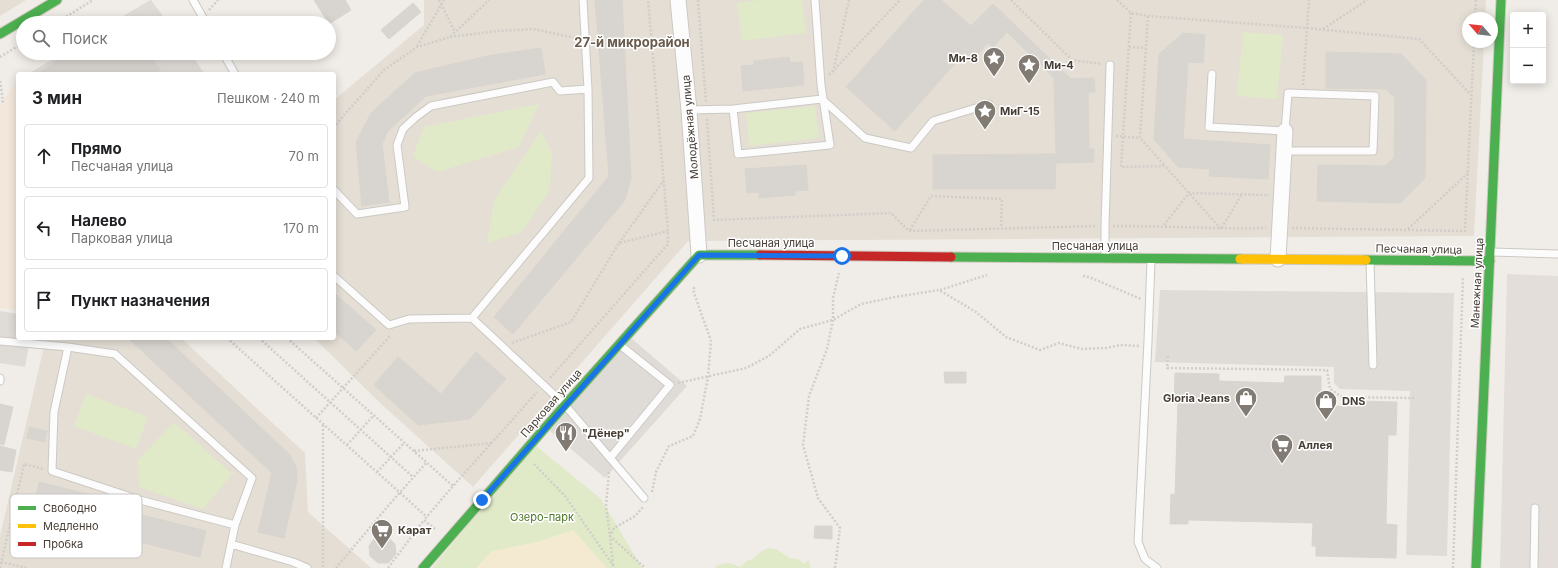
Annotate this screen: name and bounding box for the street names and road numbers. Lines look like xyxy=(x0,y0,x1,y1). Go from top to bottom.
street label: Молодёжная улица xyxy=(678,74,702,180)
street label: Песчаная улица xyxy=(728,236,814,250)
street label: Манежная улица xyxy=(1468,237,1486,329)
street label: Песчаная улица xyxy=(1052,239,1138,253)
street label: Песчаная улица xyxy=(1376,241,1462,257)
street label: Парковая улица xyxy=(517,366,585,440)

